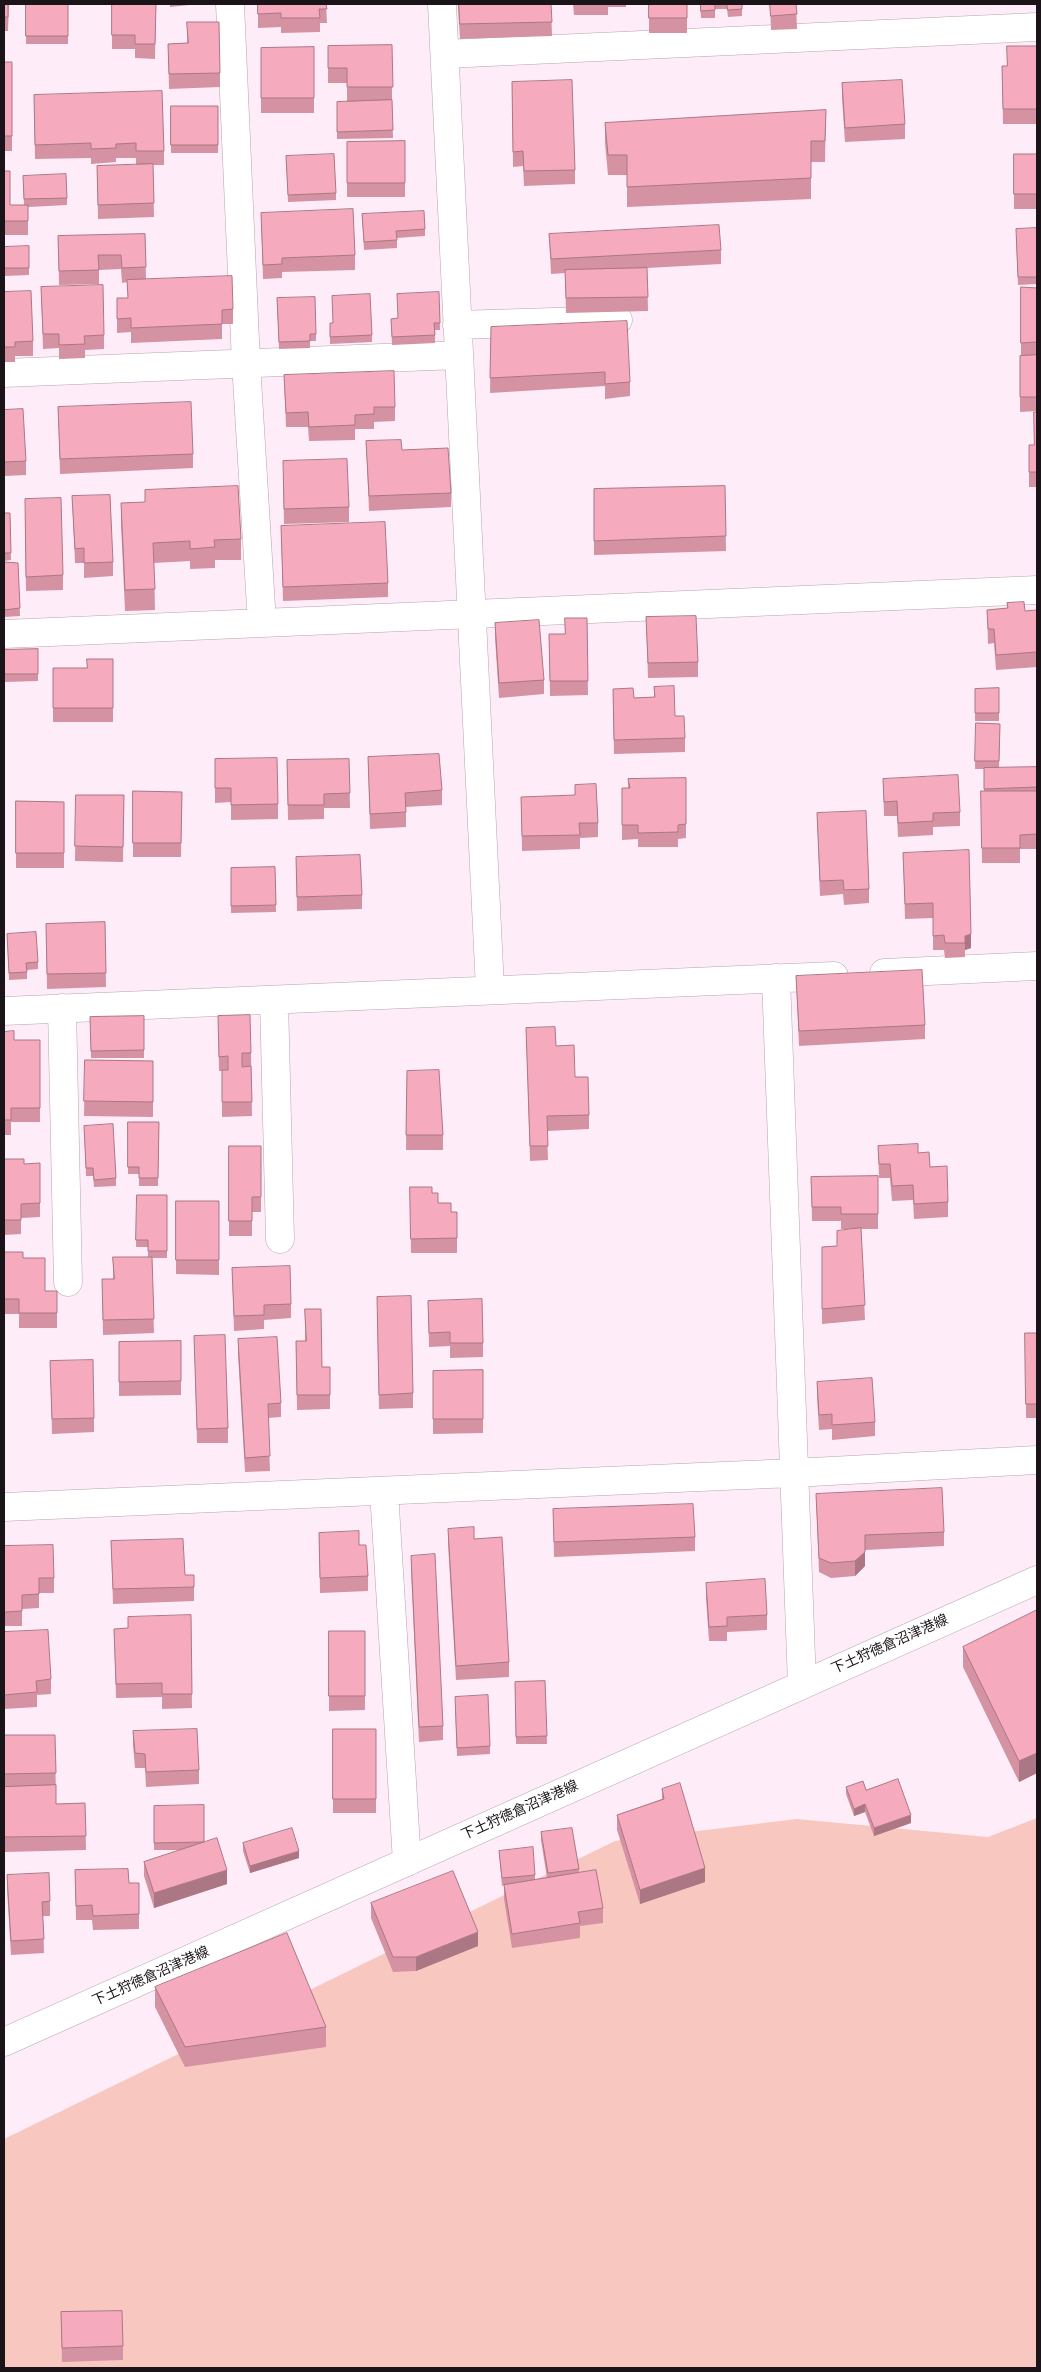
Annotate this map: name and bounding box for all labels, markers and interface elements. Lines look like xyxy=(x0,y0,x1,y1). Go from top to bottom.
street label: 下土狩徳倉沼津港線 xyxy=(829,1612,951,1678)
street label: 下土狩徳倉沼津港線 xyxy=(459,1778,581,1844)
street label: 下土狩徳倉沼津港線 xyxy=(90,1944,212,2010)

